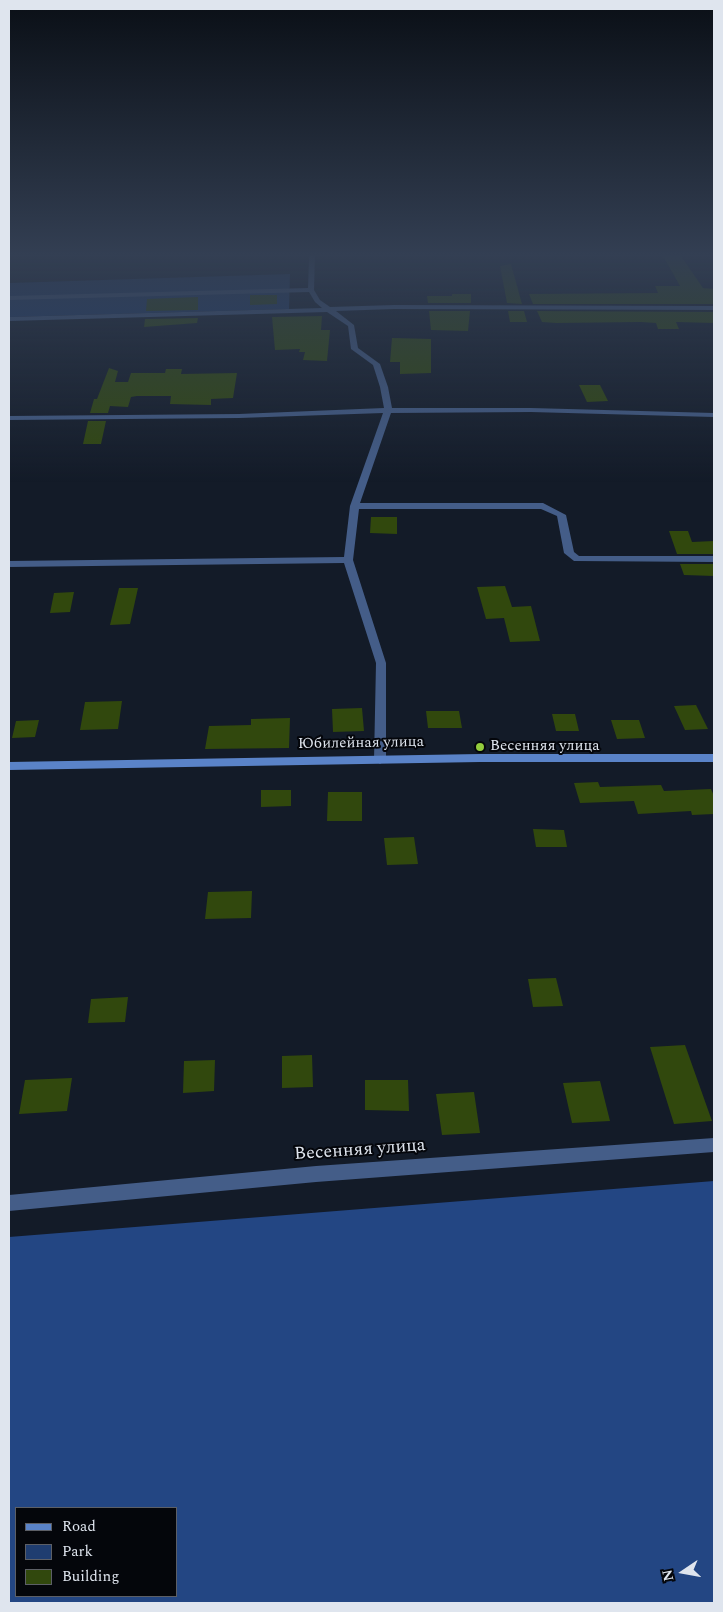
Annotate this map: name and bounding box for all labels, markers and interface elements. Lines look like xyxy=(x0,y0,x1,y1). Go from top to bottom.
street label: Юбилейная улица xyxy=(298,734,424,754)
place label: Весенняя улица xyxy=(490,738,600,756)
marker: Весенняя улица xyxy=(474,741,486,753)
street label: Весенняя улица xyxy=(294,1136,426,1166)
legend xyxy=(15,1507,178,1597)
text: Road xyxy=(62,1515,96,1538)
text: Park xyxy=(62,1540,93,1563)
north arrow xyxy=(658,1547,708,1597)
text: Building xyxy=(62,1565,119,1588)
text: N xyxy=(656,1567,679,1583)

